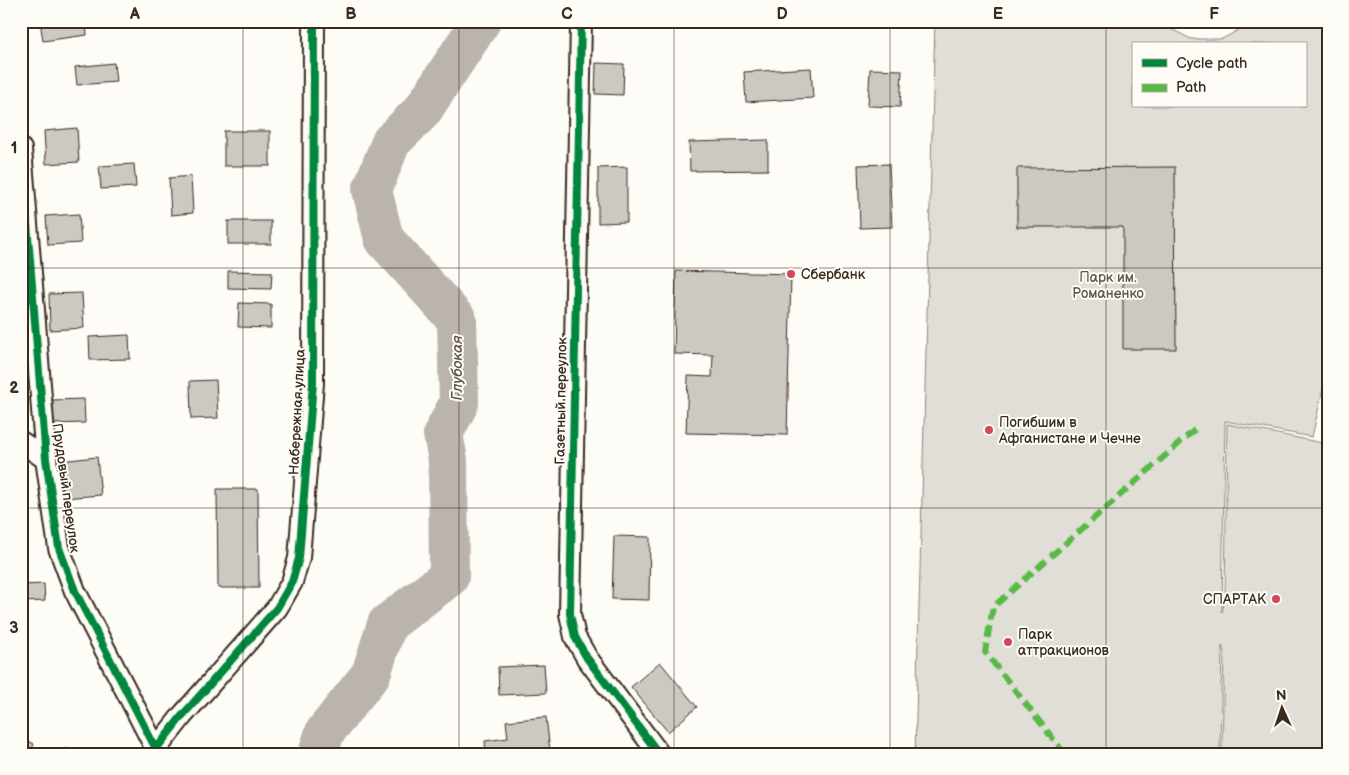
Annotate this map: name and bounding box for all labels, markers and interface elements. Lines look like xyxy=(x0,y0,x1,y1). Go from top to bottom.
text: A xyxy=(129,5,140,24)
text: B xyxy=(345,5,357,24)
text: C xyxy=(561,5,573,24)
text: D xyxy=(776,5,788,24)
text: E xyxy=(993,5,1003,24)
text: F xyxy=(1209,5,1219,24)
legend xyxy=(1132,42,1306,108)
text: Cycle path xyxy=(1176,54,1247,73)
text: Path xyxy=(1176,78,1206,97)
text: 1 xyxy=(11,139,17,158)
place label: Сбербанк xyxy=(801,266,866,283)
marker: Сбербанк xyxy=(785,268,797,280)
park label: Парк им. Романенко xyxy=(1072,269,1144,302)
water label: Глубокая xyxy=(448,335,467,400)
street label: Газетный переулок xyxy=(551,337,571,465)
street label: Набережная улица xyxy=(285,348,309,475)
text: 2 xyxy=(9,379,19,398)
place label: Погибшим в Афганистане и Чечне xyxy=(998,414,1141,447)
street label: Прудовый переулок xyxy=(48,422,84,554)
marker: Погибшим в Афганистане и Чечне xyxy=(983,424,995,436)
place label: СПАРТАК xyxy=(1203,591,1267,608)
marker: СПАРТАК xyxy=(1270,593,1282,605)
text: 3 xyxy=(9,619,19,638)
place label: Парк аттракционов xyxy=(1018,626,1110,659)
marker: Парк аттракционов xyxy=(1002,636,1014,648)
north arrow xyxy=(1256,682,1306,732)
text: N xyxy=(1276,687,1287,704)

